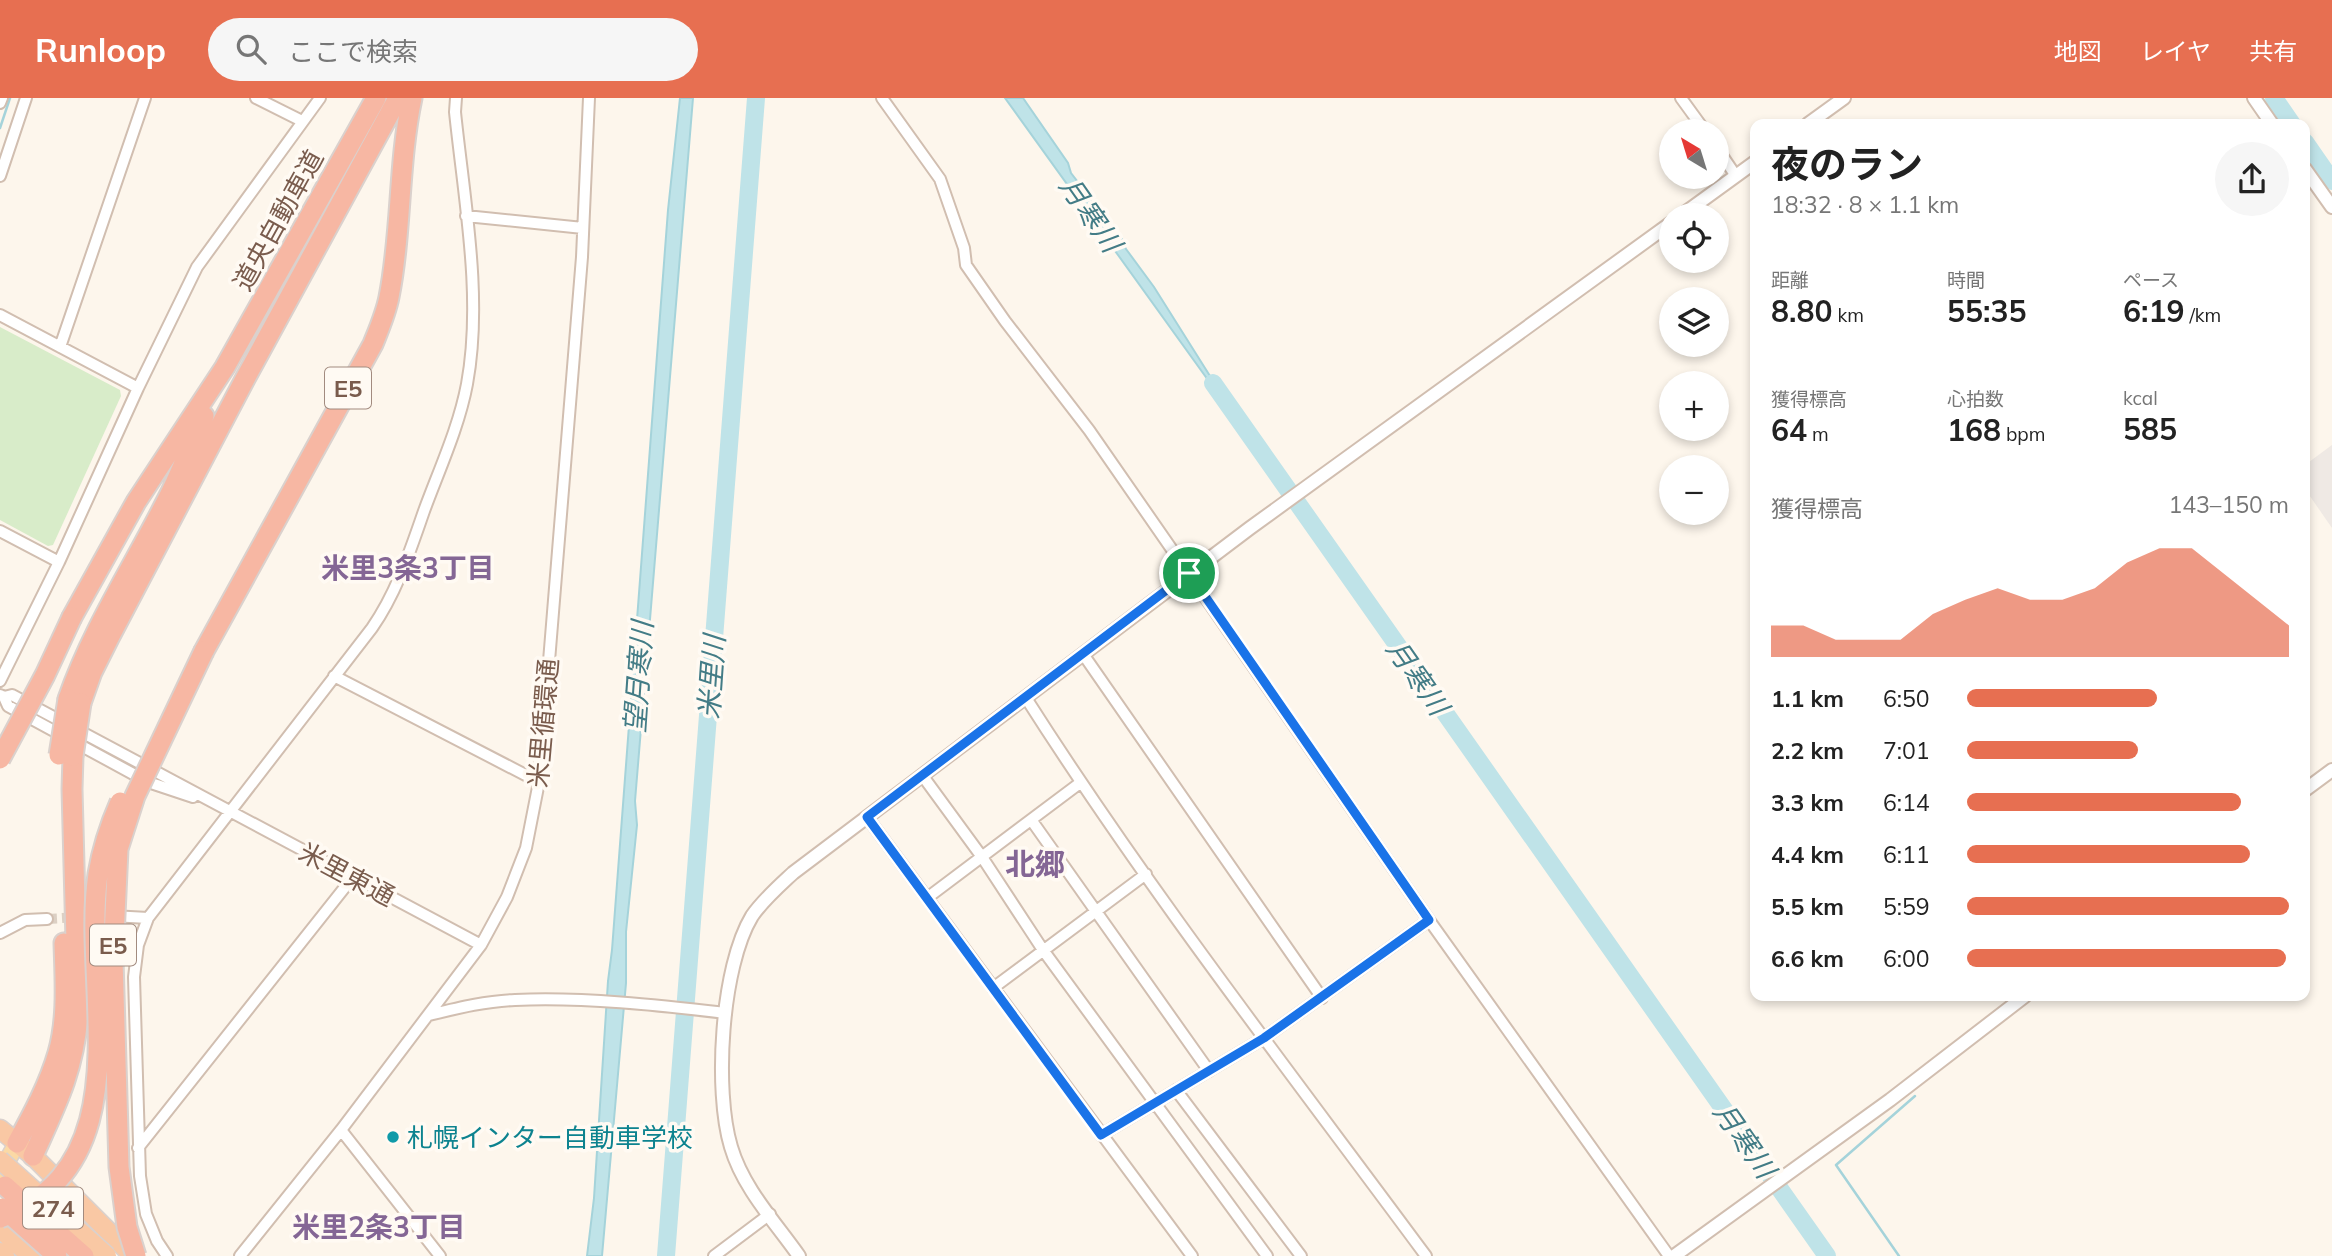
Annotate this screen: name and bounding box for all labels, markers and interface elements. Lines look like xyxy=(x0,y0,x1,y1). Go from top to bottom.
search box xyxy=(208,18,698,81)
text: Runloop xyxy=(35,29,166,70)
icon: search xyxy=(232,30,270,68)
text: ここで検索 xyxy=(288,35,418,68)
text: 地図 xyxy=(2054,36,2102,66)
text: レイヤ xyxy=(2140,36,2211,66)
text: 共有 xyxy=(2249,36,2297,66)
north arrow xyxy=(1659,119,1729,189)
map controls xyxy=(1659,119,1729,525)
text: 夜のラン xyxy=(1771,140,1923,188)
button: share xyxy=(2215,142,2289,216)
street label: 道央自動車道 xyxy=(226,144,330,296)
water label: 月寒川 xyxy=(1053,170,1131,261)
text: 18:32 · 8 × 1.1 km xyxy=(1771,190,1959,219)
button: locate xyxy=(1659,203,1729,273)
text: 距離 xyxy=(1771,268,1809,292)
text: 時間 xyxy=(1947,268,1985,292)
text: ペース xyxy=(2123,268,2179,292)
button: layers xyxy=(1659,287,1729,357)
text: 8.80 xyxy=(1771,292,1832,330)
text: 55:35 xyxy=(1947,292,2026,330)
text: 6:19 xyxy=(2123,292,2184,330)
text: km xyxy=(1832,303,1864,327)
text: /km xyxy=(2184,303,2221,327)
road number: E5 xyxy=(325,368,371,408)
button: + xyxy=(1659,371,1729,441)
text: kcal xyxy=(2123,386,2158,410)
text: 獲得標高 xyxy=(1771,387,1847,411)
text: 心拍数 xyxy=(1947,387,2004,411)
text: 585 xyxy=(2123,410,2177,448)
text: 64 xyxy=(1771,411,1807,449)
text: 168 xyxy=(1947,411,2001,449)
text: m xyxy=(1807,422,1829,446)
text: bpm xyxy=(2001,422,2045,446)
button: − xyxy=(1659,455,1729,525)
text: 143–150 m xyxy=(2168,490,2289,519)
text: 獲得標高 xyxy=(1771,494,1863,523)
pin xyxy=(1159,543,1219,603)
district label: 米里3条3丁目 xyxy=(321,550,495,585)
icon: arrive xyxy=(1170,554,1208,592)
water label: 望月寒川 xyxy=(617,617,660,734)
water label: 米里川 xyxy=(691,631,732,720)
water label: 月寒川 xyxy=(1380,633,1458,724)
street label: 米里循環通 xyxy=(521,657,565,789)
text: 1.1 km xyxy=(1771,684,1844,713)
text: 6:50 xyxy=(1883,684,1930,713)
text: 2.2 km xyxy=(1771,736,1844,765)
text: 7:01 xyxy=(1883,736,1930,765)
text: 3.3 km xyxy=(1771,788,1844,817)
text: 6:14 xyxy=(1883,788,1930,817)
street label: 米里東通 xyxy=(293,835,401,913)
text: 4.4 km xyxy=(1771,840,1844,869)
text: 6:11 xyxy=(1883,840,1930,869)
district label: 北郷 xyxy=(1005,845,1065,883)
text: 5.5 km xyxy=(1771,892,1844,921)
text: 5:59 xyxy=(1883,892,1930,921)
road number: E5 xyxy=(90,924,136,966)
text: 6.6 km xyxy=(1771,944,1844,973)
text: 6:00 xyxy=(1883,944,1930,973)
water label: 月寒川 xyxy=(1707,1096,1785,1187)
place label: 札幌インター自動車学校 xyxy=(407,1121,693,1154)
marker: 札幌インター自動車学校 xyxy=(385,1129,401,1145)
road number: 274 xyxy=(23,1188,83,1228)
district label: 米里2条3丁目 xyxy=(292,1209,466,1244)

